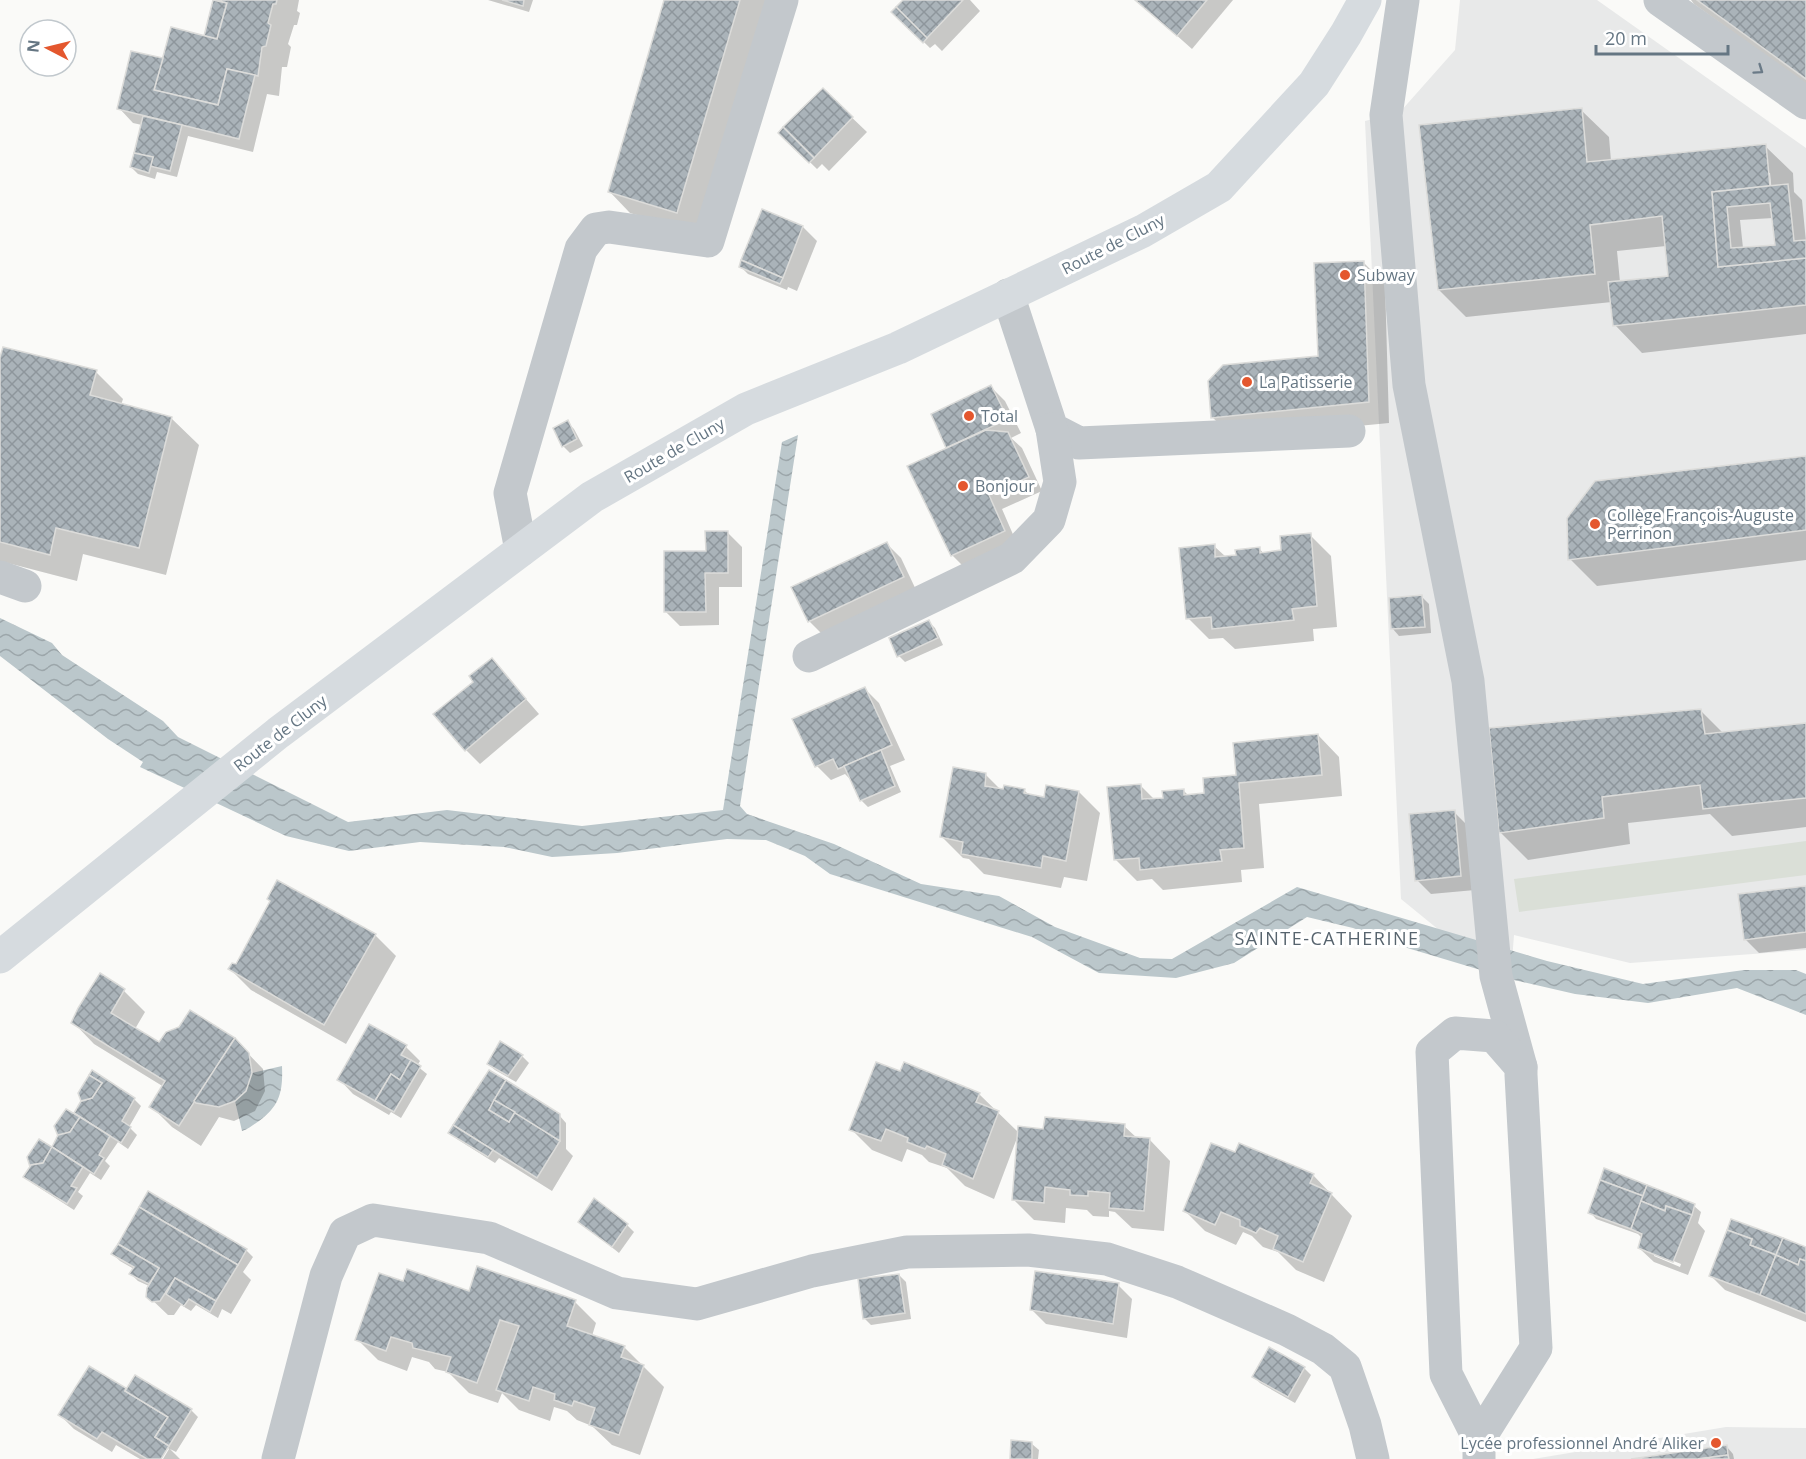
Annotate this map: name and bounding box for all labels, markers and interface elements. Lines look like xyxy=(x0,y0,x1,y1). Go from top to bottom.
north arrow xyxy=(18,18,78,78)
scale bar xyxy=(1596,18,1728,56)
text: 20 m xyxy=(1605,26,1647,50)
text: N xyxy=(21,38,45,54)
one-way arrow xyxy=(1753,63,1764,74)
street label: Route de Cluny xyxy=(1058,208,1169,279)
place label: Subway xyxy=(1357,264,1416,286)
marker: Subway xyxy=(1338,268,1352,282)
place label: La Patisserie xyxy=(1259,371,1352,393)
marker: La Patisserie xyxy=(1240,375,1254,389)
place label: Total xyxy=(981,405,1018,427)
marker: Total xyxy=(962,409,976,423)
street label: Route de Cluny xyxy=(620,412,729,488)
place label: Bonjour xyxy=(975,475,1035,497)
marker: Bonjour xyxy=(956,479,970,493)
place label: Collège François-Auguste Perrinon xyxy=(1607,504,1794,544)
marker: Collège François-Auguste Perrinon xyxy=(1588,517,1602,531)
street label: Route de Cluny xyxy=(229,689,332,776)
district label: SAINTE-CATHERINE xyxy=(1234,926,1420,950)
place label: Lycée professionnel André Aliker xyxy=(1460,1432,1704,1454)
marker: Lycée professionnel André Aliker xyxy=(1709,1436,1723,1450)

